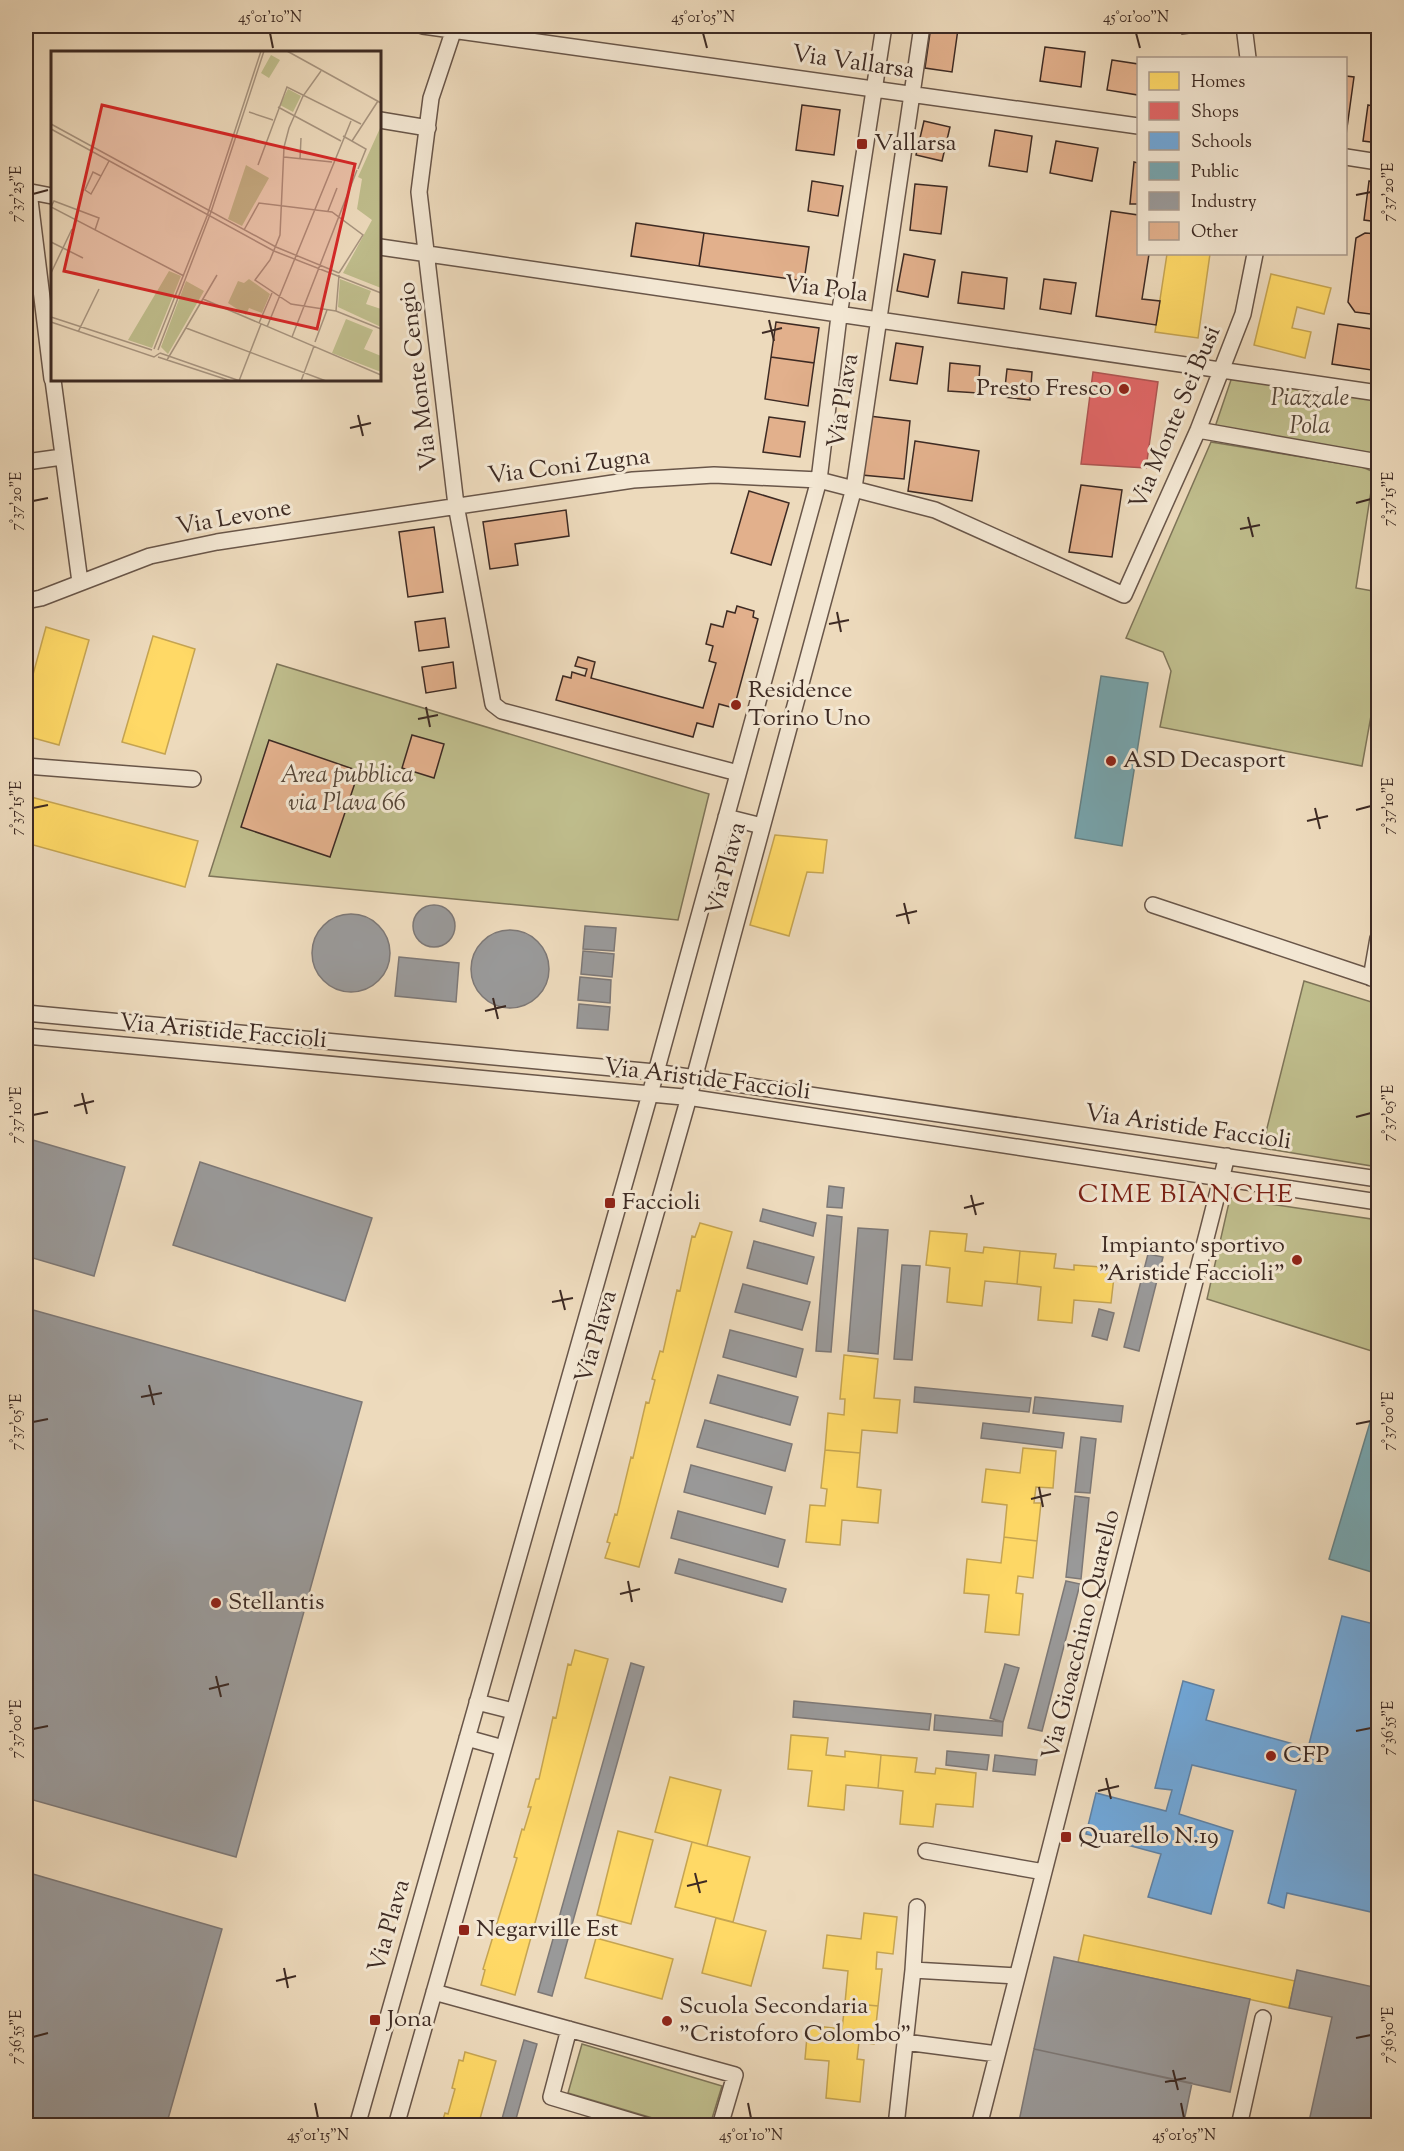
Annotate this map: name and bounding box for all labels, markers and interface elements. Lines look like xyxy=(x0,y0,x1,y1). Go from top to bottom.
text: 45°01'10"N xyxy=(238,8,302,29)
text: 45°01'05"N xyxy=(671,8,735,29)
text: 45°01'00"N xyxy=(1103,8,1169,29)
street label: Via Vallarsa xyxy=(789,38,917,88)
inset map xyxy=(51,51,381,381)
legend xyxy=(1137,57,1347,255)
text: Homes xyxy=(1191,70,1245,96)
text: Shops xyxy=(1191,100,1239,126)
place label: Vallarsa xyxy=(874,127,957,161)
text: Schools xyxy=(1191,130,1252,156)
marker: Vallarsa xyxy=(855,137,869,151)
text: Public xyxy=(1191,160,1239,186)
text: 7°37'20"E xyxy=(1379,163,1400,221)
text: 7°37'25"E xyxy=(7,166,28,222)
text: Industry xyxy=(1191,190,1257,216)
text: Other xyxy=(1191,220,1238,246)
street label: Via Pola xyxy=(782,268,870,312)
street label: Via Monte Cengio xyxy=(391,280,447,472)
street label: Via Monte Sei Busi xyxy=(1122,321,1230,515)
street label: Via Plava xyxy=(820,351,868,451)
place label: Presto Fresco xyxy=(976,372,1112,406)
marker: Presto Fresco xyxy=(1117,382,1131,396)
park label: Piazzale Pola xyxy=(1271,382,1349,444)
street label: Via Coni Zugna xyxy=(486,440,652,494)
text: 7°37'20"E xyxy=(7,472,28,530)
text: 7°37'15"E xyxy=(1379,472,1400,526)
street label: Via Levone xyxy=(174,491,294,545)
place label: Residence Torino Uno xyxy=(748,674,871,736)
marker: Residence Torino Uno xyxy=(729,698,743,712)
place label: ASD Decasport xyxy=(1123,744,1286,778)
marker: ASD Decasport xyxy=(1104,754,1118,768)
park label: Area pubblica via Plava 66 xyxy=(280,759,414,821)
text: 7°37'10"E xyxy=(1379,778,1400,834)
text: 7°37'15"E xyxy=(7,781,28,835)
street label: Via Plava xyxy=(698,818,756,920)
street label: Via Aristide Faccioli xyxy=(118,1006,328,1058)
street label: Via Aristide Faccioli xyxy=(602,1050,813,1110)
text: 7°37'05"E xyxy=(1379,1085,1400,1141)
text: 7°37'10"E xyxy=(7,1087,28,1143)
street label: Via Aristide Faccioli xyxy=(1082,1097,1294,1159)
district label: CIME BIANCHE xyxy=(1078,1177,1294,1214)
place label: Faccioli xyxy=(622,1186,701,1220)
marker: Faccioli xyxy=(603,1196,617,1210)
place label: Impianto sportivo "Aristide Faccioli" xyxy=(1098,1229,1285,1291)
marker: Impianto sportivo "Aristide Faccioli" xyxy=(1290,1253,1304,1267)
street label: Via Plava xyxy=(567,1286,627,1388)
text: 7°37'00"E xyxy=(1379,1392,1400,1451)
text: 7°37'05"E xyxy=(7,1394,28,1450)
street label: Via Gioacchino Quarello xyxy=(1034,1506,1130,1764)
place label: Stellantis xyxy=(228,1586,324,1620)
marker: Stellantis xyxy=(209,1596,223,1610)
text: 7°37'00"E xyxy=(7,1700,28,1759)
text: 7°36'55"E xyxy=(1379,1701,1400,1755)
place label: CFP xyxy=(1283,1739,1329,1773)
marker: CFP xyxy=(1264,1749,1278,1763)
place label: Quarello N.19 xyxy=(1078,1820,1219,1854)
marker: Quarello N.19 xyxy=(1059,1830,1073,1844)
street label: Via Plava xyxy=(360,1875,420,1977)
place label: Negarville Est xyxy=(476,1913,618,1947)
marker: Negarville Est xyxy=(457,1923,471,1937)
place label: Scuola Secondaria "Cristoforo Colombo" xyxy=(679,1990,911,2052)
place label: Jona xyxy=(385,2003,432,2037)
text: 7°36'50"E xyxy=(1379,2007,1400,2063)
text: 7°36'55"E xyxy=(7,2010,28,2064)
marker: Jona xyxy=(368,2013,382,2027)
marker: Scuola Secondaria "Cristoforo Colombo" xyxy=(660,2014,674,2028)
text: 45°01'15"N xyxy=(287,2126,349,2147)
text: 45°01'10"N xyxy=(719,2126,783,2147)
text: 45°01'05"N xyxy=(1152,2126,1216,2147)

